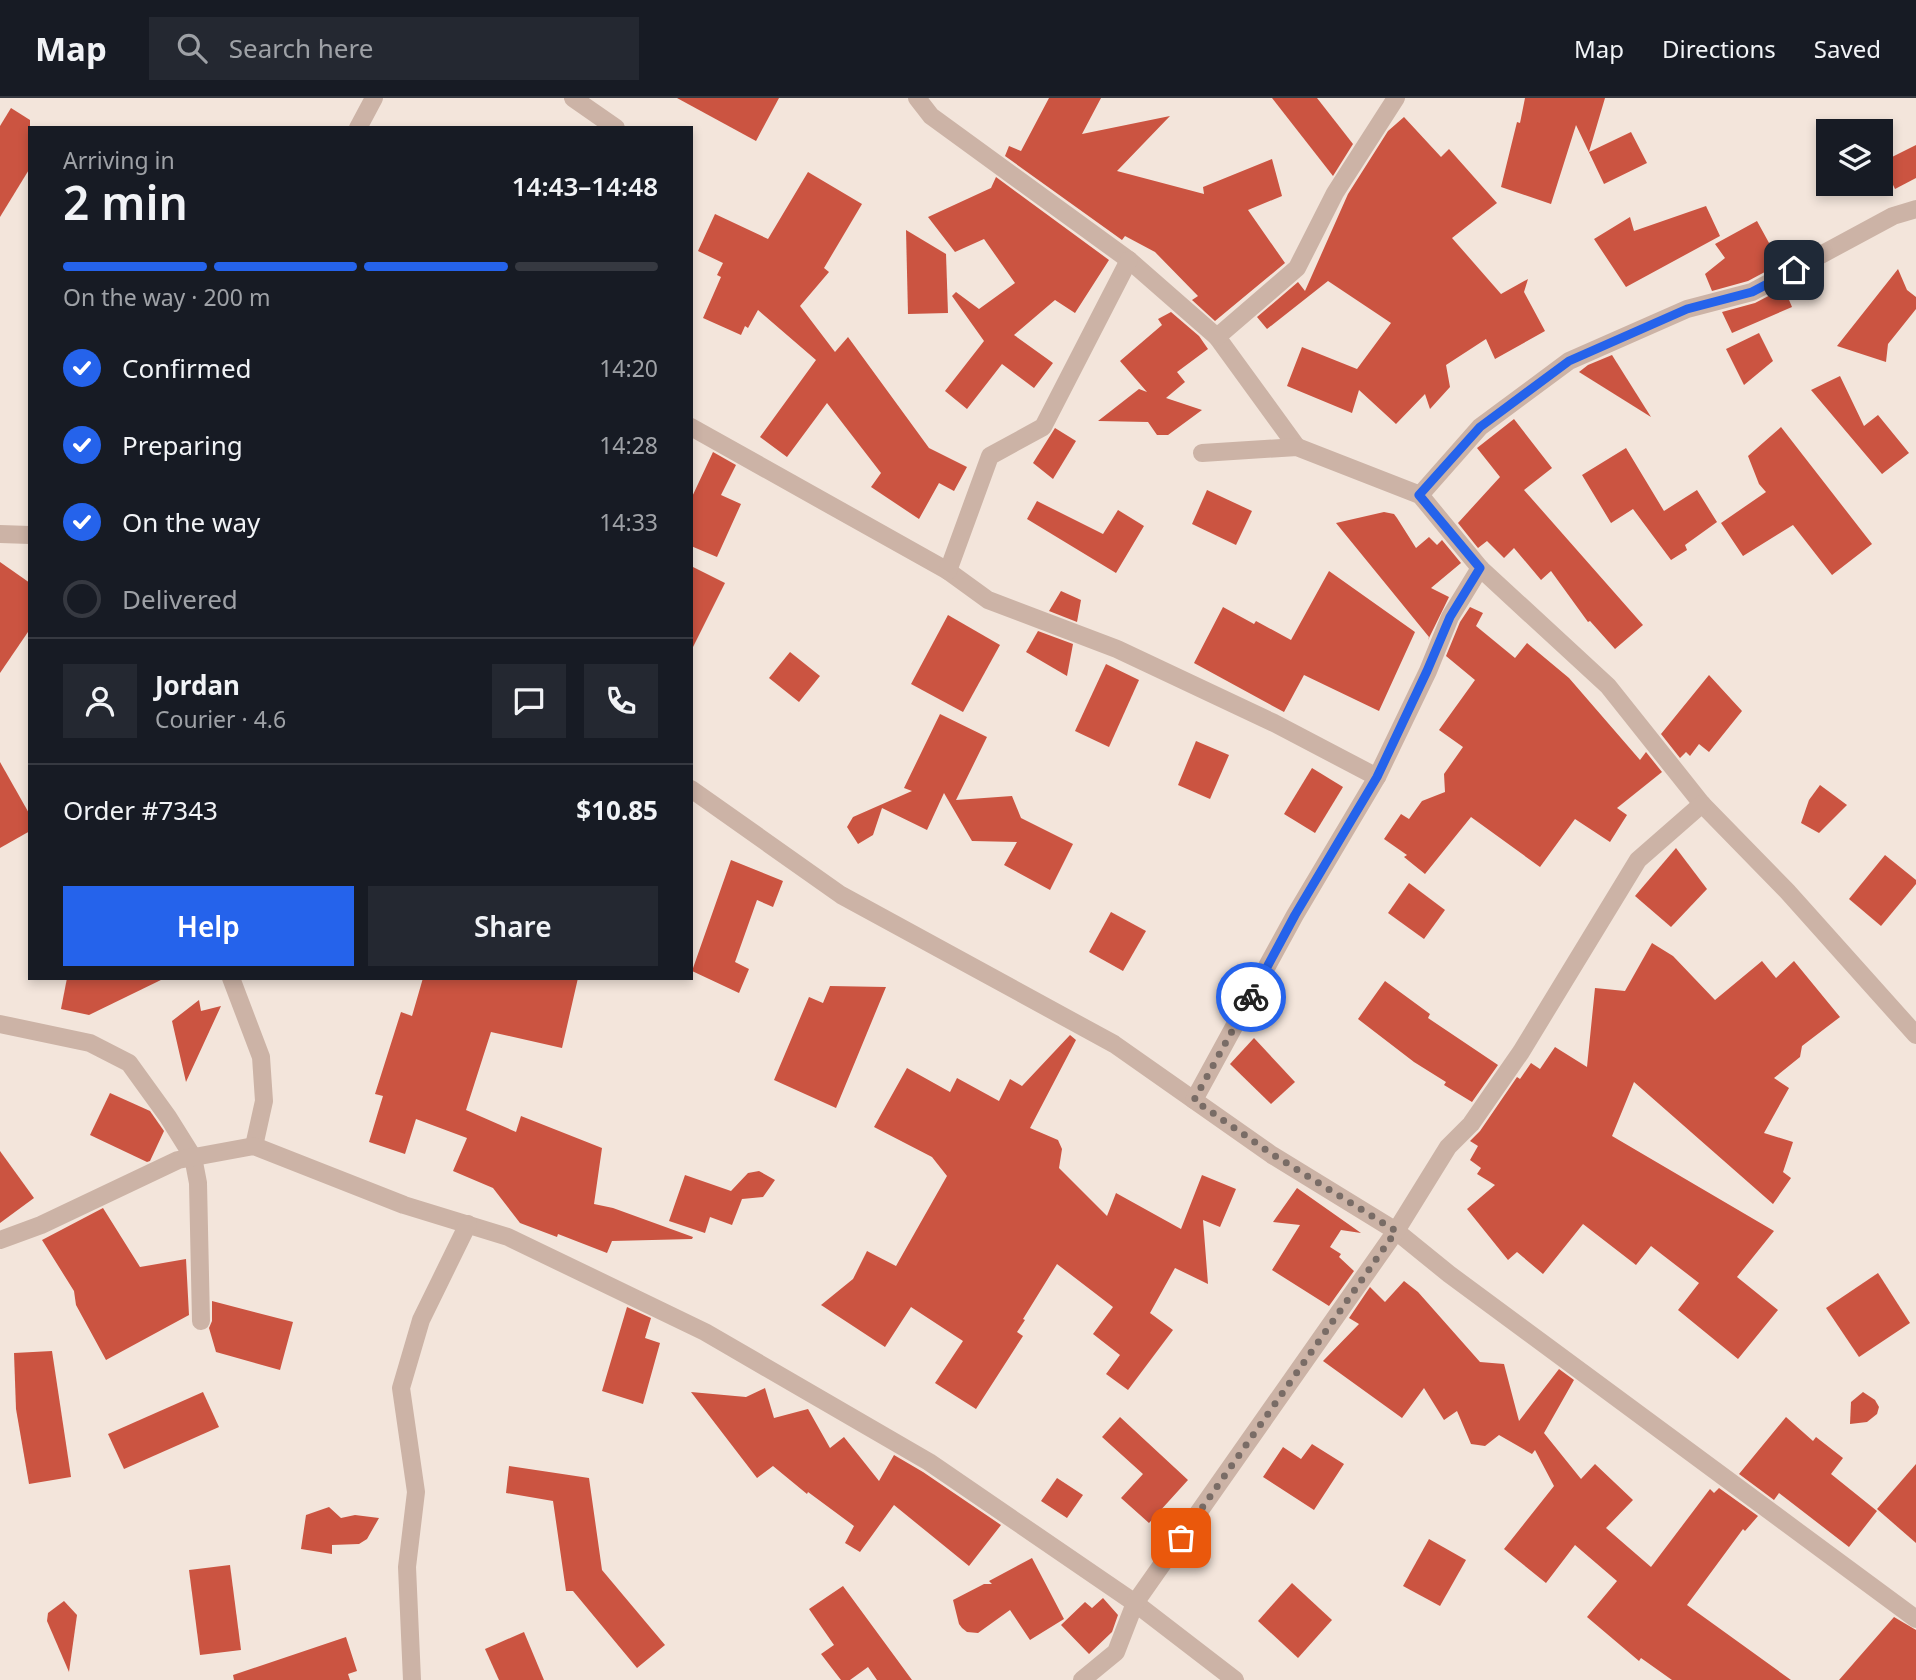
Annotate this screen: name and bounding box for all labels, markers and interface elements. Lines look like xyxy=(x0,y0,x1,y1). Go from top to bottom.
search box xyxy=(149,17,639,80)
text: Map xyxy=(35,26,107,71)
icon: search xyxy=(173,29,211,67)
text: Search here xyxy=(229,30,373,66)
text: Map xyxy=(1574,32,1624,65)
text: Directions xyxy=(1662,32,1776,65)
text: Saved xyxy=(1814,32,1881,65)
map controls xyxy=(1816,119,1893,196)
button: layers xyxy=(1816,119,1893,196)
text: Arriving in xyxy=(63,144,175,176)
text: 14:43–14:48 xyxy=(512,168,658,204)
text: 2 min xyxy=(63,171,188,233)
pin xyxy=(1764,240,1824,300)
icon: home xyxy=(1775,251,1813,289)
text: On the way · 200 m xyxy=(63,281,270,313)
icon: check xyxy=(63,349,101,387)
text: Confirmed xyxy=(122,350,252,386)
text: 14:20 xyxy=(599,352,658,384)
icon: check xyxy=(63,426,101,464)
text: Preparing xyxy=(122,427,243,463)
text: 14:28 xyxy=(599,429,658,461)
icon: check xyxy=(63,503,101,541)
text: On the way xyxy=(122,504,260,540)
text: 14:33 xyxy=(599,506,658,538)
text: Delivered xyxy=(122,581,238,617)
button: person xyxy=(63,664,137,738)
button: chat xyxy=(492,664,566,738)
button: phone xyxy=(584,664,658,738)
text: Jordan xyxy=(155,667,240,703)
text: Courier · 4.6 xyxy=(155,703,286,735)
text: Order #7343 xyxy=(63,792,218,828)
text: $10.85 xyxy=(576,792,658,828)
button: Help xyxy=(63,886,354,966)
button: Share xyxy=(368,886,658,966)
courier xyxy=(1216,962,1286,1032)
icon: bike xyxy=(1232,978,1270,1016)
pin xyxy=(1151,1508,1211,1568)
icon: bag xyxy=(1162,1519,1200,1557)

